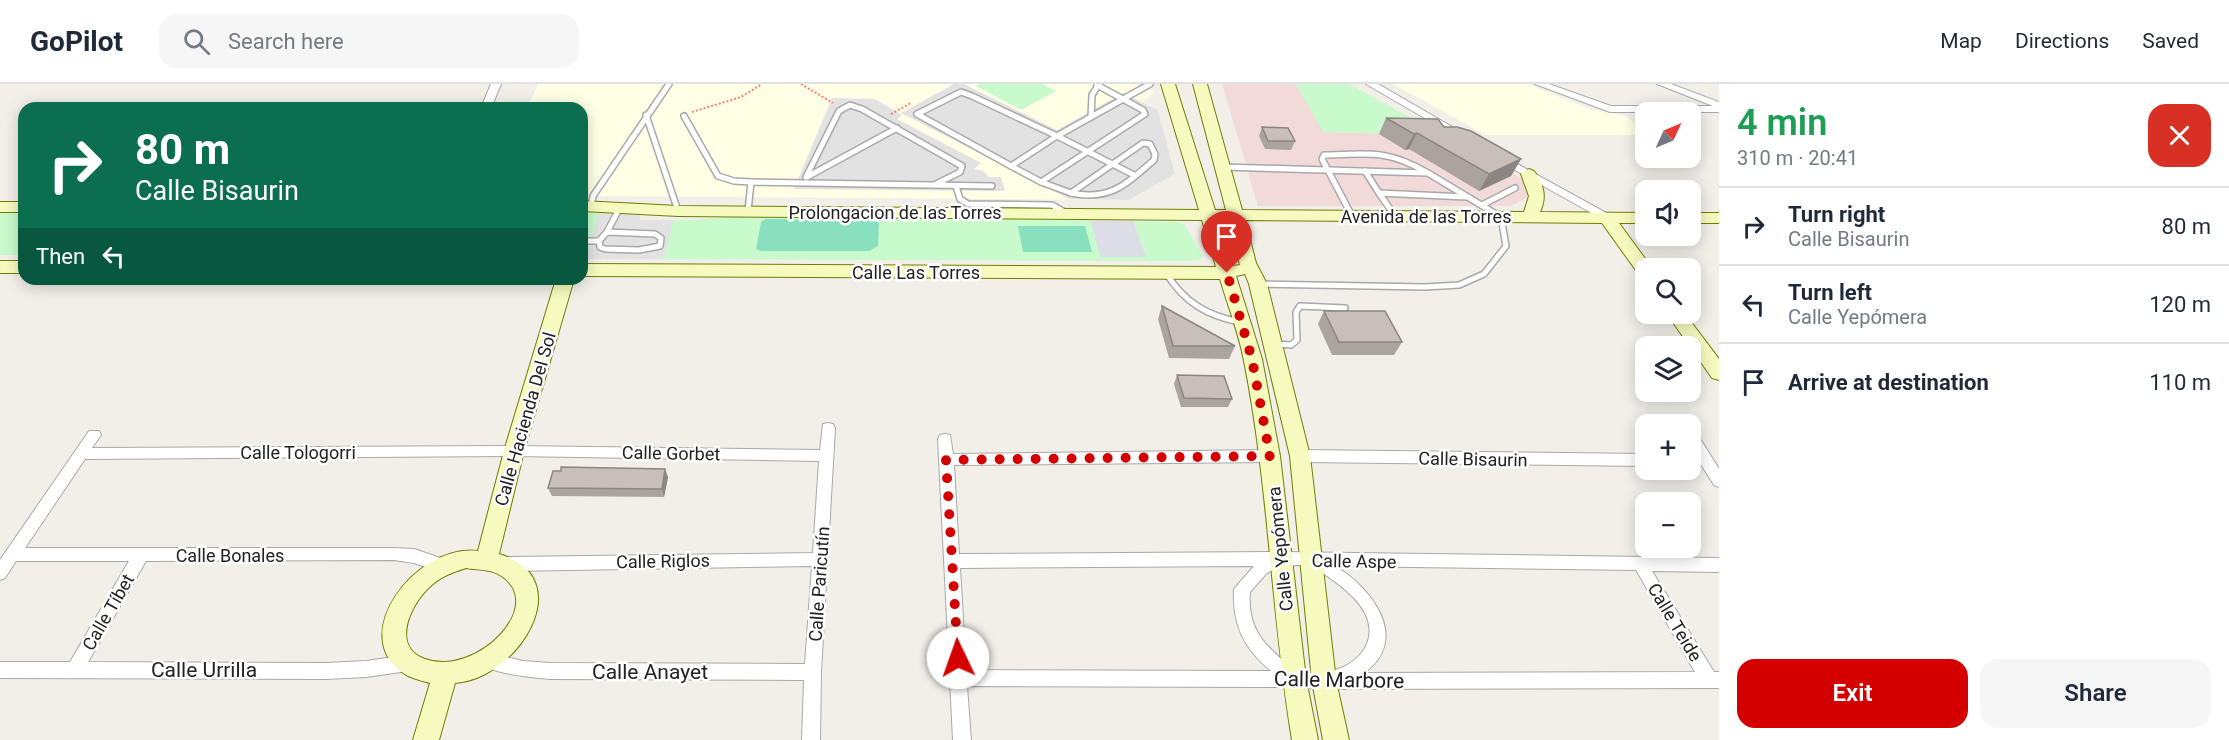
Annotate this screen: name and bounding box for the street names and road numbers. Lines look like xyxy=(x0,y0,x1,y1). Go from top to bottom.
street label: Prolongacion de las Torres xyxy=(788,202,1002,223)
street label: Avenida de las Torres xyxy=(1341,206,1511,227)
street label: Calle Las Torres xyxy=(852,262,980,283)
street label: Calle Hacienda Del Sol xyxy=(490,330,560,508)
street label: Calle Tologorri xyxy=(240,442,356,463)
street label: Calle Gorbet xyxy=(622,442,721,464)
street label: Calle Bisaurin xyxy=(1418,448,1528,470)
street label: Calle Yepómera xyxy=(1263,486,1297,612)
street label: Calle Paricutín xyxy=(804,526,834,642)
street label: Calle Bonales xyxy=(176,545,284,566)
street label: Calle Riglos xyxy=(616,550,710,572)
street label: Calle Aspe xyxy=(1311,550,1397,572)
street label: Calle Tíbet xyxy=(78,570,138,654)
street label: Calle Teide xyxy=(1643,579,1707,665)
street label: Calle Urrilla xyxy=(151,658,257,682)
street label: Calle Anayet xyxy=(592,660,708,684)
street label: Calle Marbore xyxy=(1274,667,1404,693)

